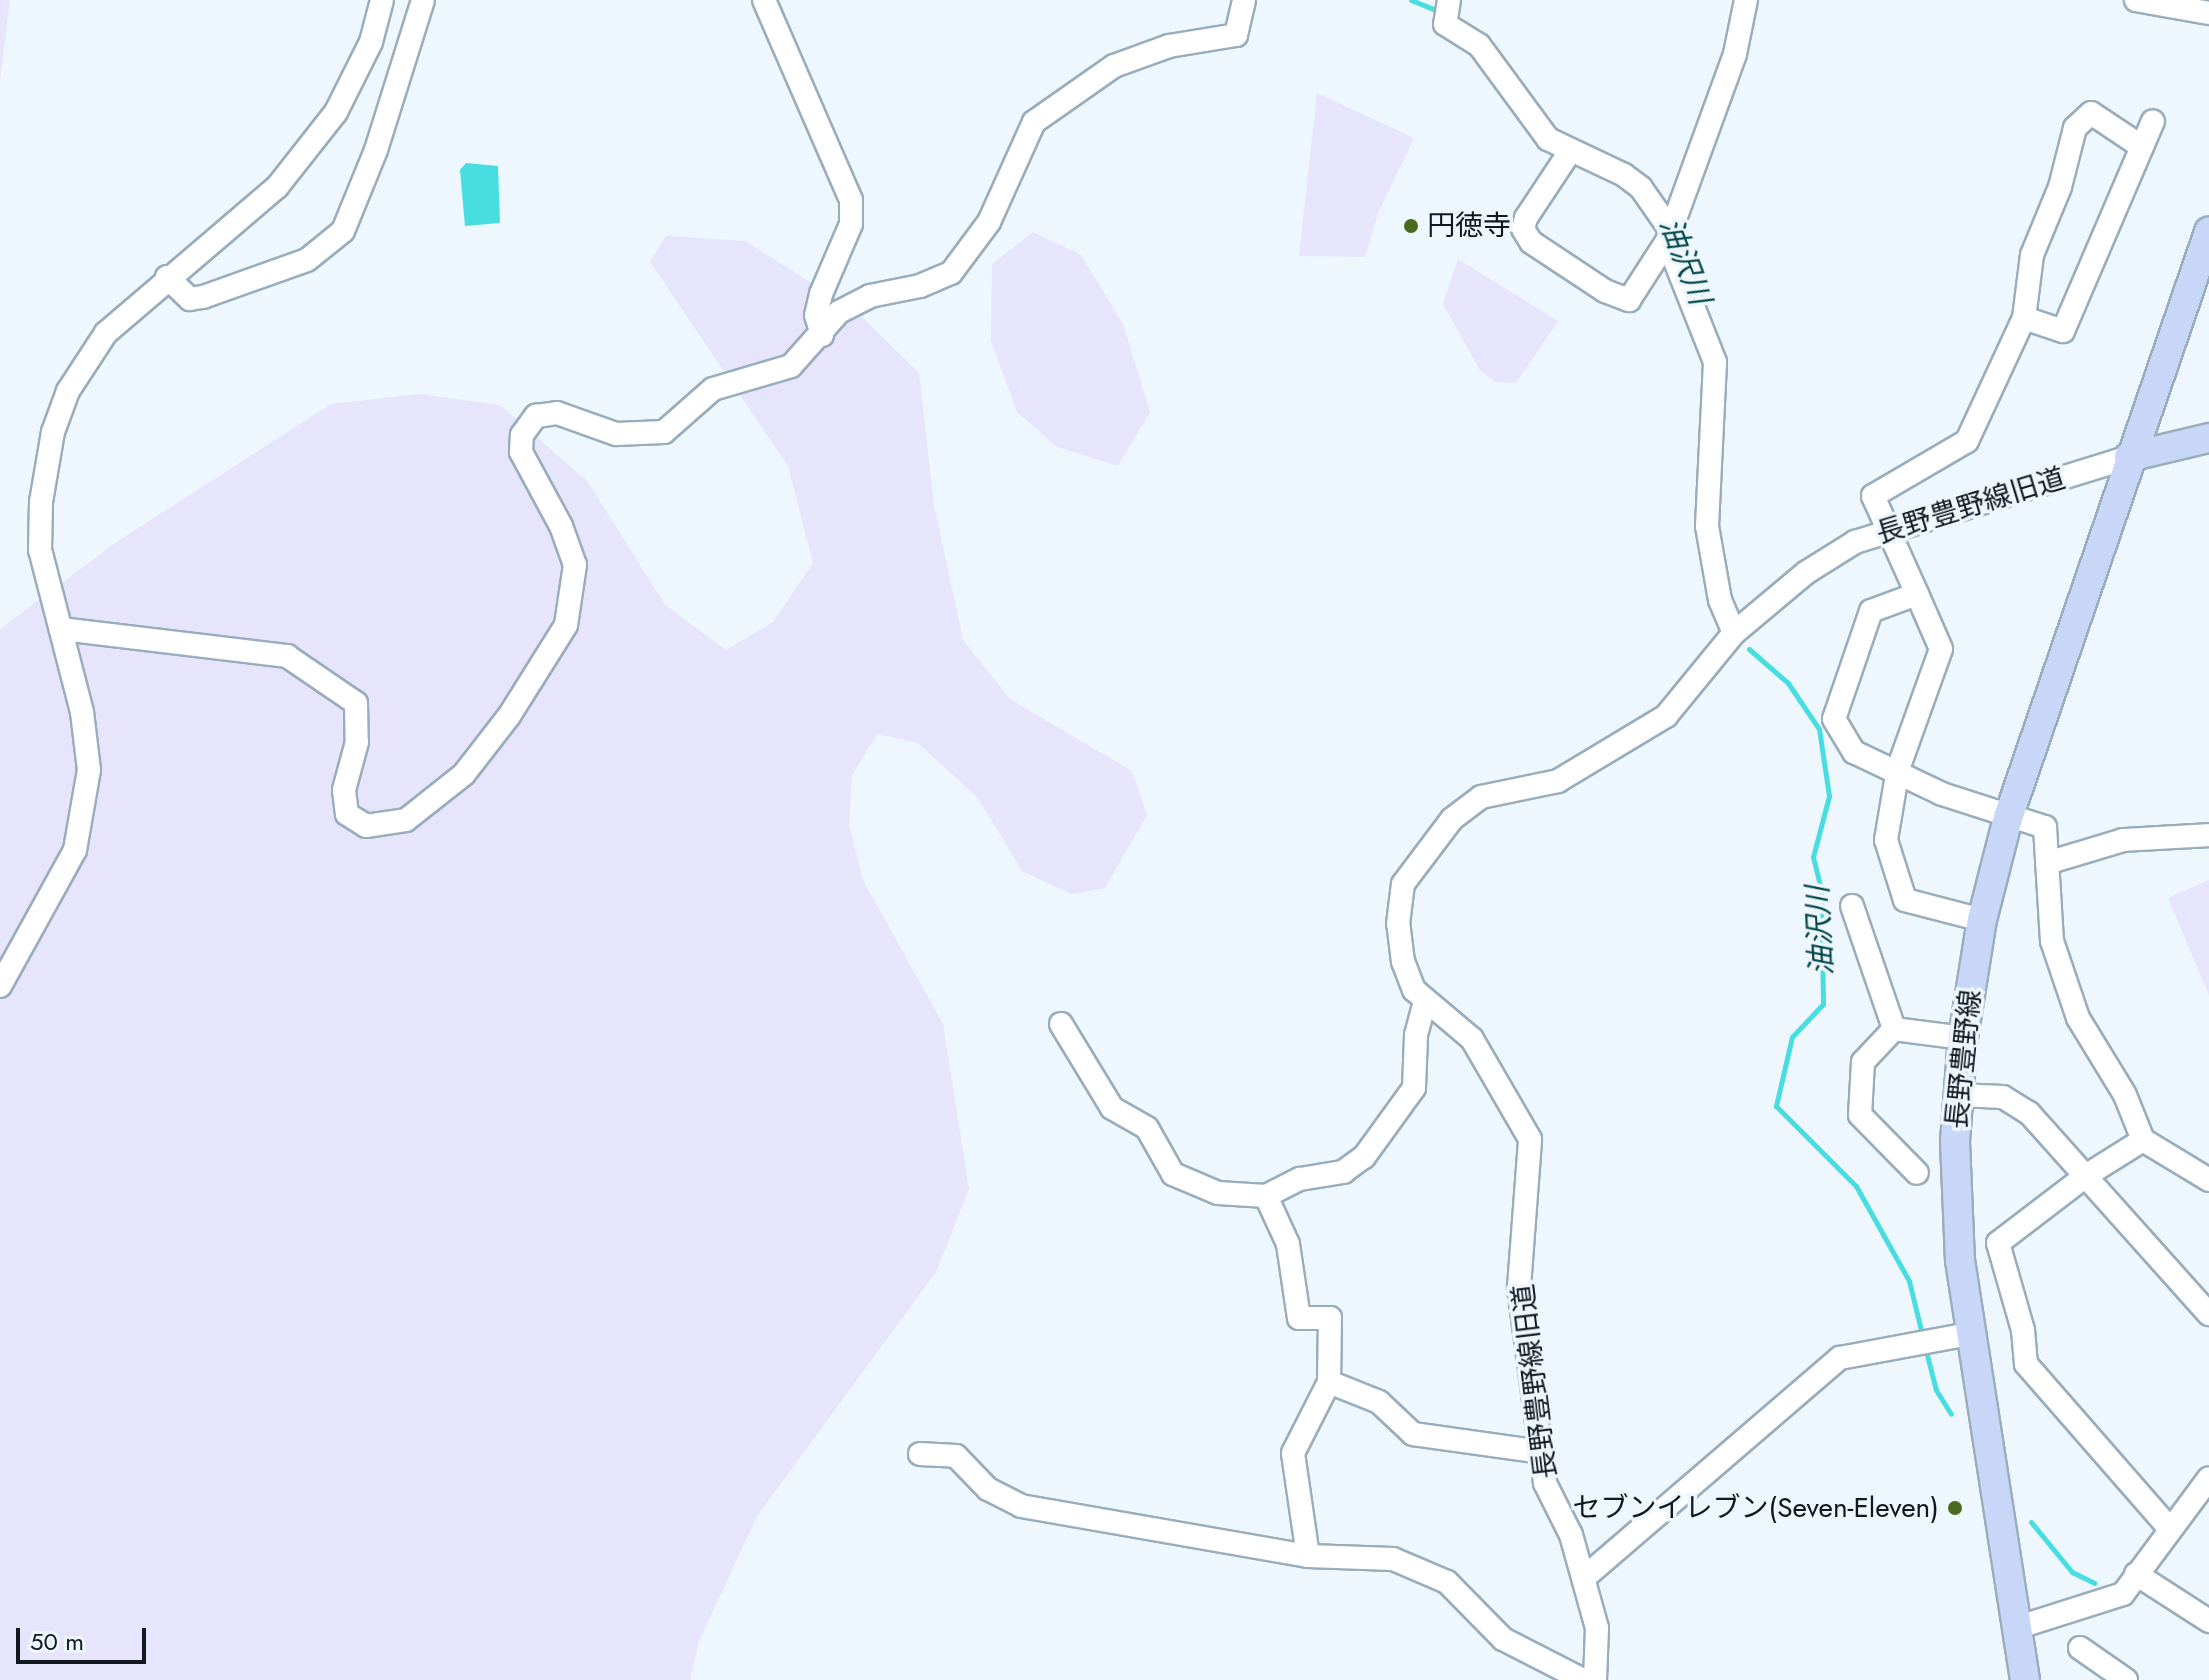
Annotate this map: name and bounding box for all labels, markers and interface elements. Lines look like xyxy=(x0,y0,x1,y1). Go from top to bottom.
place label: 円徳寺 xyxy=(1427,209,1511,243)
water label: 油沢川 xyxy=(1652,213,1718,309)
marker: 円徳寺 xyxy=(1402,217,1420,235)
street label: 長野豊野線旧道 xyxy=(1872,461,2070,551)
water label: 油沢川 xyxy=(1800,885,1840,977)
street label: 長野豊野線 xyxy=(1940,988,1988,1130)
street label: 長野豊野線旧道 xyxy=(1506,1282,1564,1480)
place label: セブンイレブン(Seven-Eleven) xyxy=(1573,1491,1939,1525)
marker: セブンイレブン(Seven-Eleven) xyxy=(1946,1499,1964,1517)
scale bar xyxy=(20,1612,150,1662)
text: 50 m xyxy=(30,1624,84,1659)

